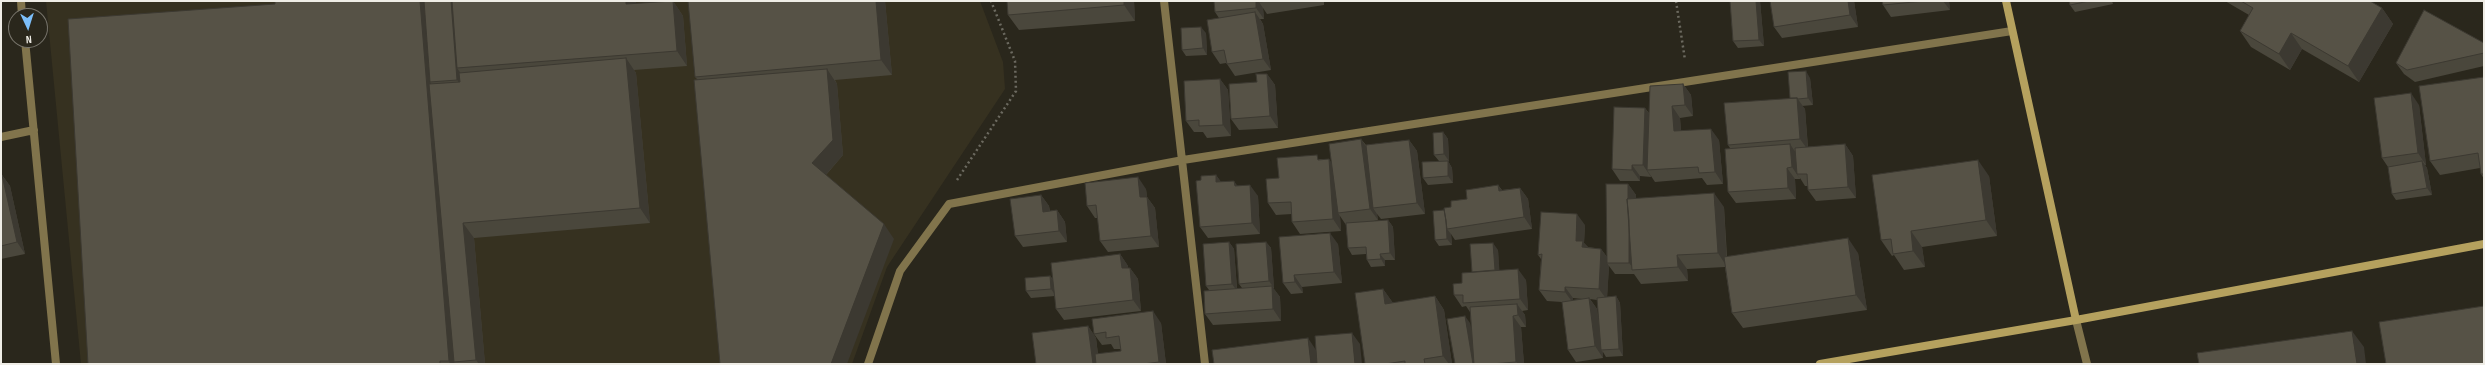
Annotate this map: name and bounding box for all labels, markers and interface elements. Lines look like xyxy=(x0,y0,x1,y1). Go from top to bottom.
north arrow xyxy=(8,8,48,48)
text: N xyxy=(25,33,32,46)

